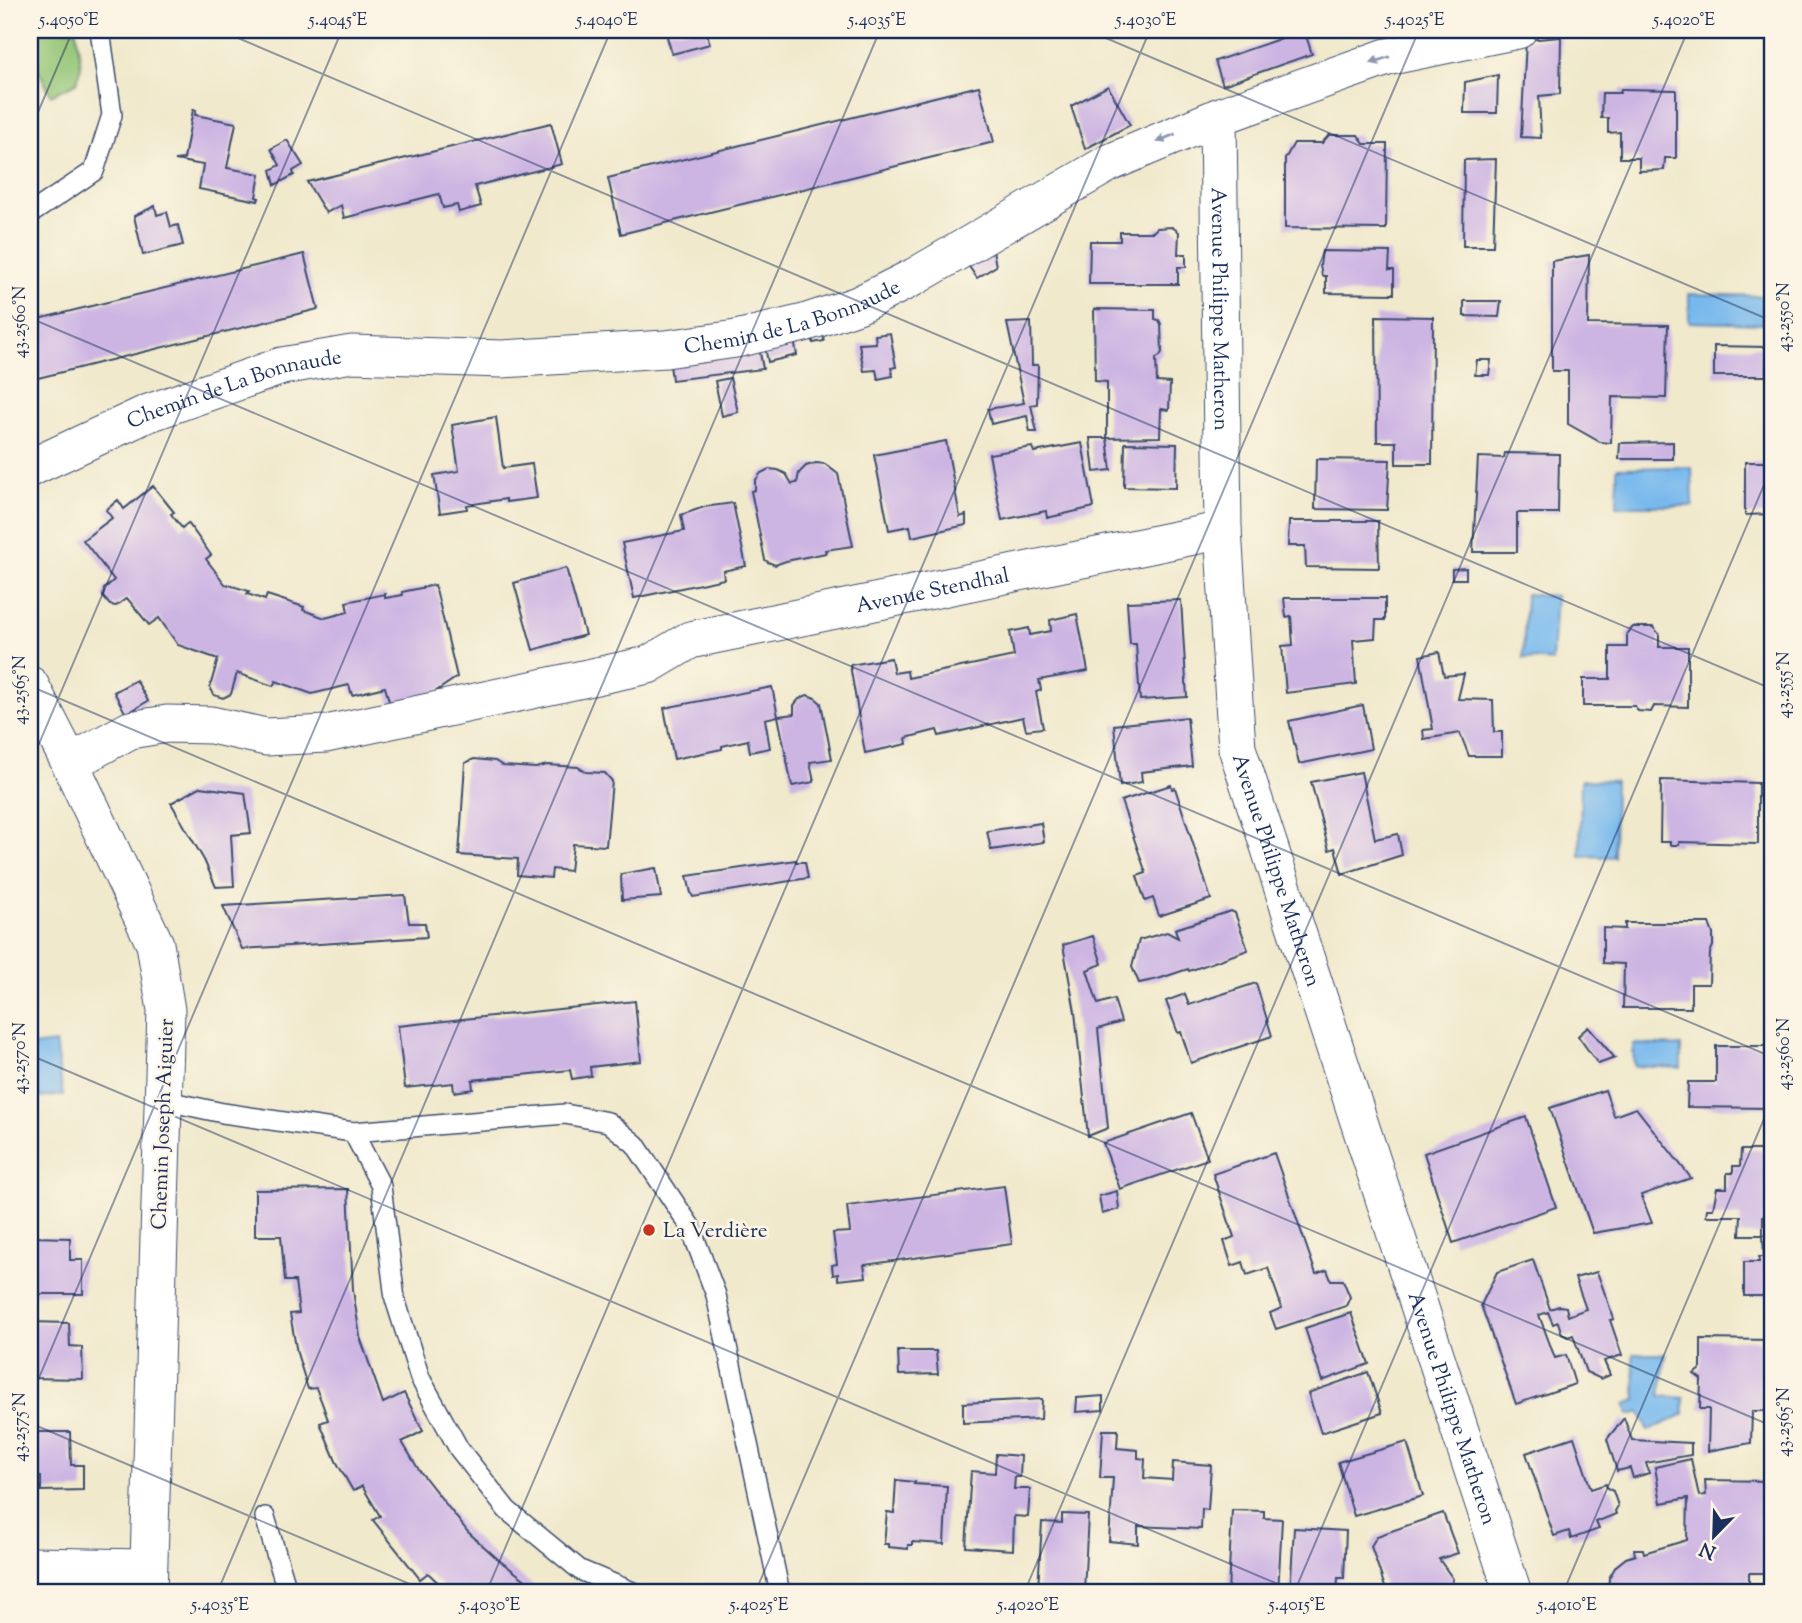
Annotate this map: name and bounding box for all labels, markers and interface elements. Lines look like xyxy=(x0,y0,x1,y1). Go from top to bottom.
text: 5.4050°E xyxy=(38,8,99,34)
text: 5.4045°E xyxy=(307,8,368,34)
text: 5.4040°E xyxy=(575,8,638,34)
text: 5.4035°E xyxy=(847,8,906,34)
text: 5.4030°E xyxy=(1115,8,1177,34)
text: 5.4025°E xyxy=(1384,8,1445,34)
text: 5.4020°E xyxy=(1652,8,1715,34)
one-way arrow xyxy=(1369,55,1390,66)
one-way arrow xyxy=(1156,133,1177,144)
street label: Avenue Philippe Matheron xyxy=(1202,187,1235,431)
street label: Chemin de La Bonnaude xyxy=(682,273,906,363)
text: 43.2550°N xyxy=(1772,282,1798,352)
text: 43.2560°N xyxy=(8,286,34,358)
street label: Chemin de La Bonnaude xyxy=(122,343,344,438)
street label: Avenue Stendhal xyxy=(853,561,1012,622)
text: 43.2555°N xyxy=(1772,651,1798,719)
text: 43.2565°N xyxy=(8,655,34,725)
street label: Avenue Philippe Matheron xyxy=(1223,750,1327,991)
street label: Chemin Joseph Aiguier xyxy=(145,1018,183,1230)
text: 43.2560°N xyxy=(1772,1018,1798,1090)
text: 43.2570°N xyxy=(8,1022,34,1094)
place label: La Verdière xyxy=(663,1217,768,1247)
marker: La Verdière xyxy=(641,1222,657,1238)
street label: Avenue Philippe Matheron xyxy=(1399,1288,1503,1529)
text: 43.2565°N xyxy=(1772,1387,1798,1457)
text: 43.2575°N xyxy=(8,1392,34,1462)
north arrow xyxy=(1680,1500,1750,1570)
text: N xyxy=(1696,1534,1721,1565)
text: 5.4035°E xyxy=(190,1593,249,1619)
text: 5.4030°E xyxy=(459,1593,521,1619)
text: 5.4025°E xyxy=(728,1593,789,1619)
text: 5.4020°E xyxy=(996,1593,1059,1619)
text: 5.4015°E xyxy=(1268,1593,1325,1619)
text: 5.4010°E xyxy=(1536,1593,1597,1619)

